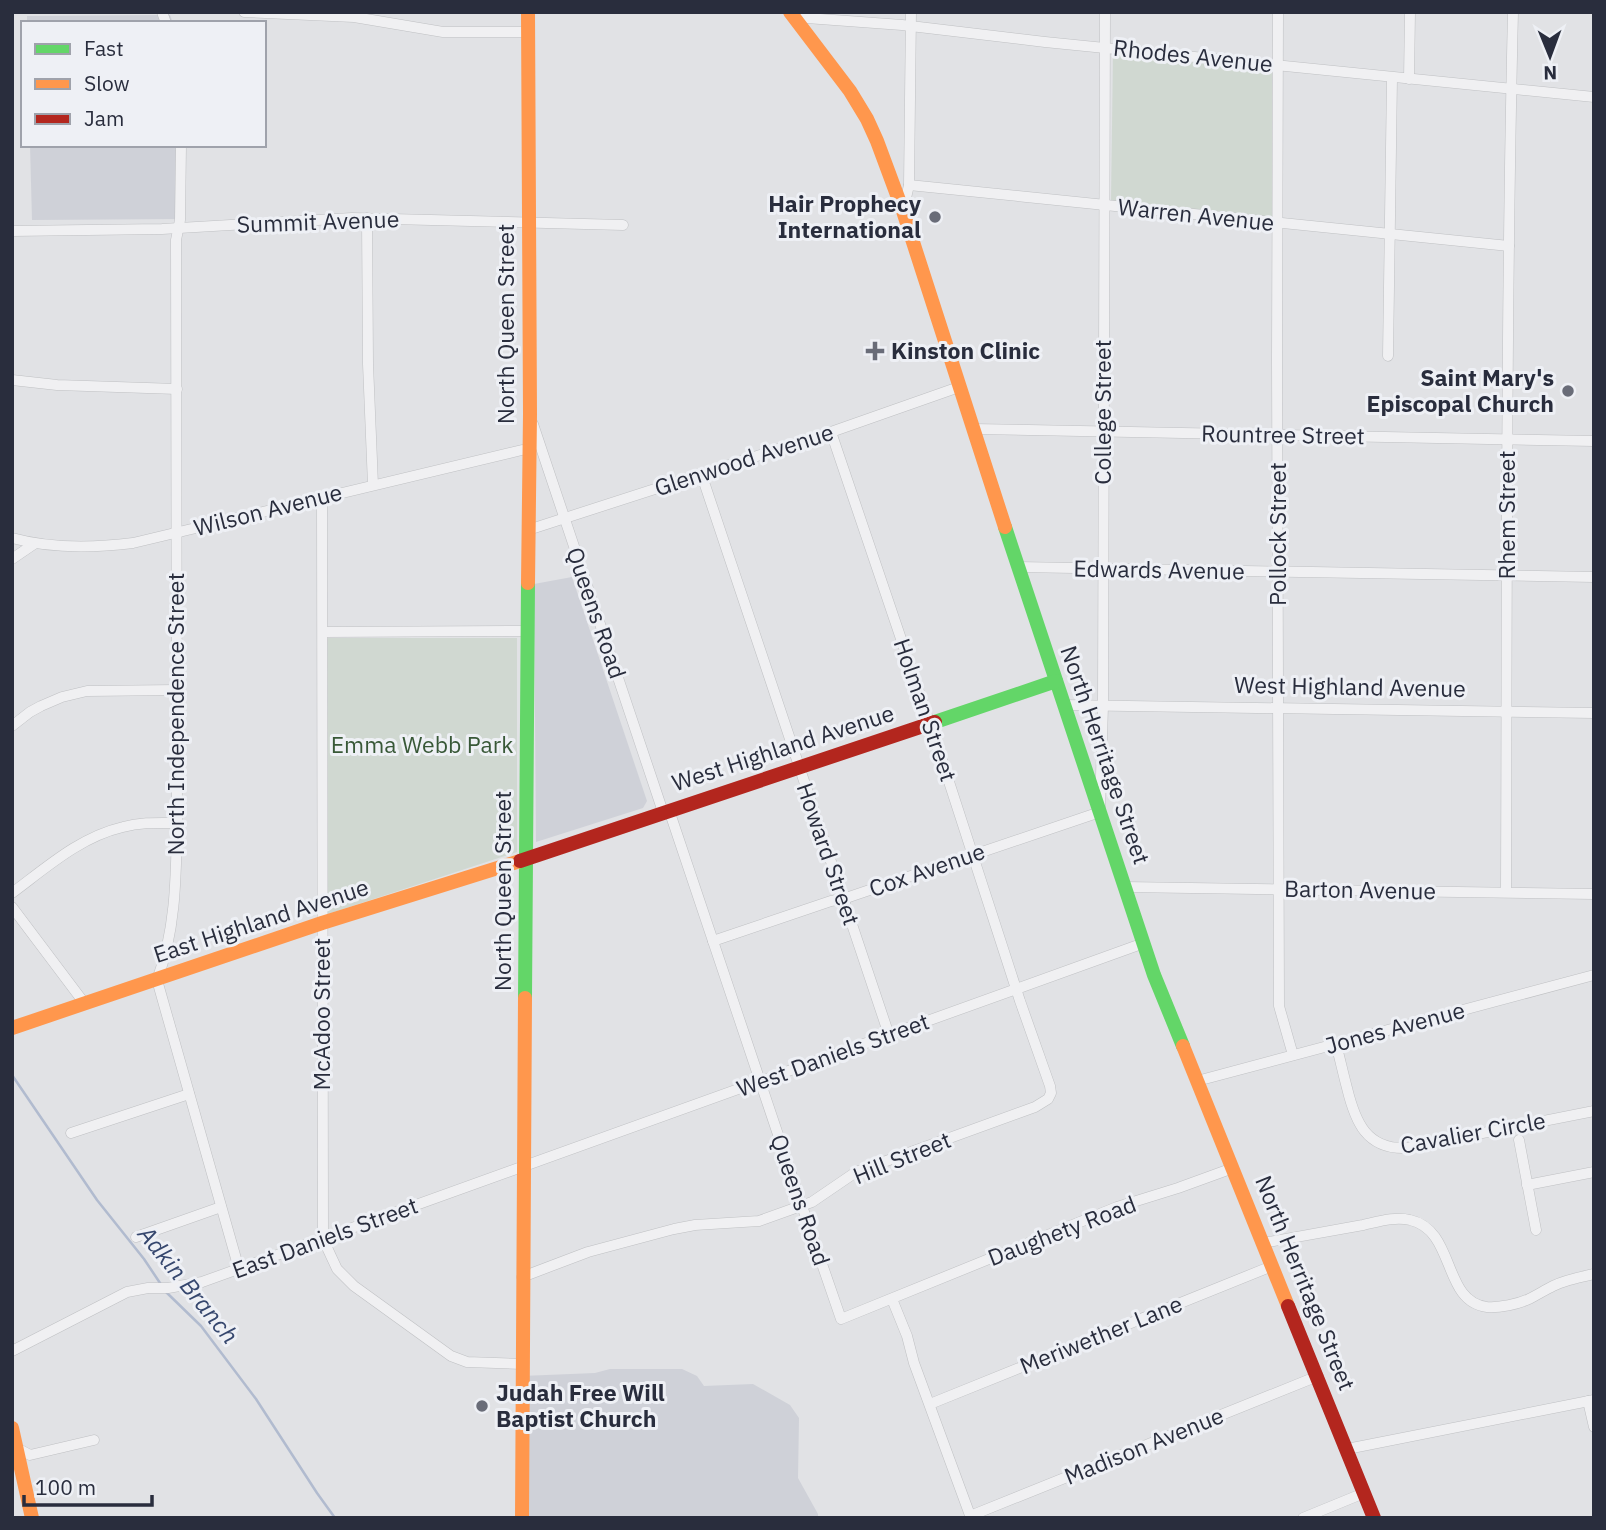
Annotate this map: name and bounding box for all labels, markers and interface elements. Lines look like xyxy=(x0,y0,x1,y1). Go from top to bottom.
legend xyxy=(21,21,266,147)
north arrow xyxy=(1515,21,1585,91)
street label: Rhodes Avenue xyxy=(1112,32,1274,78)
text: Fast xyxy=(84,34,124,62)
text: N xyxy=(1543,61,1557,85)
text: Slow xyxy=(84,69,130,97)
text: Jam xyxy=(84,104,124,132)
place label: Hair Prophecy International xyxy=(768,188,922,244)
street label: Warren Avenue xyxy=(1116,191,1276,237)
street label: Summit Avenue xyxy=(236,203,400,239)
marker: Hair Prophecy International xyxy=(927,209,943,225)
street label: North Queen Street xyxy=(490,224,520,424)
place label: Kinston Clinic xyxy=(891,335,1040,365)
street label: College Street xyxy=(1087,339,1117,485)
marker: Kinston Clinic xyxy=(865,341,885,361)
place label: Saint Mary's Episcopal Church xyxy=(1367,362,1554,418)
marker: Saint Mary's Episcopal Church xyxy=(1560,383,1576,399)
street label: Glenwood Avenue xyxy=(650,416,837,502)
street label: Rountree Street xyxy=(1201,418,1365,450)
street label: Rhem Street xyxy=(1491,450,1521,580)
street label: Pollock Street xyxy=(1262,462,1292,606)
street label: Wilson Avenue xyxy=(190,476,345,542)
street label: Queens Road xyxy=(560,543,633,682)
street label: Edwards Avenue xyxy=(1073,553,1245,585)
street label: North Independence Street xyxy=(160,572,190,856)
street label: Holman Street xyxy=(887,634,964,785)
street label: North Herritage Street xyxy=(1054,641,1157,868)
street label: West Highland Avenue xyxy=(1234,669,1466,703)
street label: West Highland Avenue xyxy=(668,697,898,797)
park label: Emma Webb Park xyxy=(331,729,513,759)
street label: Howard Street xyxy=(791,778,867,929)
street label: North Queen Street xyxy=(487,791,517,991)
street label: Cox Avenue xyxy=(865,835,989,903)
street label: East Highland Avenue xyxy=(149,871,372,969)
street label: Barton Avenue xyxy=(1284,873,1436,905)
street label: McAdoo Street xyxy=(306,938,336,1090)
street label: Jones Avenue xyxy=(1321,994,1468,1060)
street label: West Daniels Street xyxy=(732,1005,933,1103)
street label: Cavalier Circle xyxy=(1398,1104,1548,1160)
street label: Hill Street xyxy=(848,1124,955,1190)
street label: Queens Road xyxy=(764,1130,837,1269)
street label: North Herritage Street xyxy=(1249,1171,1363,1395)
street label: Daughety Road xyxy=(983,1188,1140,1272)
street label: East Daniels Street xyxy=(228,1190,422,1285)
water label: Adkin Branch xyxy=(131,1218,246,1350)
street label: Meriwether Lane xyxy=(1015,1288,1186,1380)
place label: Judah Free Will Baptist Church xyxy=(496,1377,665,1433)
marker: Judah Free Will Baptist Church xyxy=(474,1398,490,1414)
street label: Madison Avenue xyxy=(1059,1399,1228,1491)
scale bar xyxy=(24,1464,152,1508)
text: 100 m xyxy=(35,1473,96,1501)

